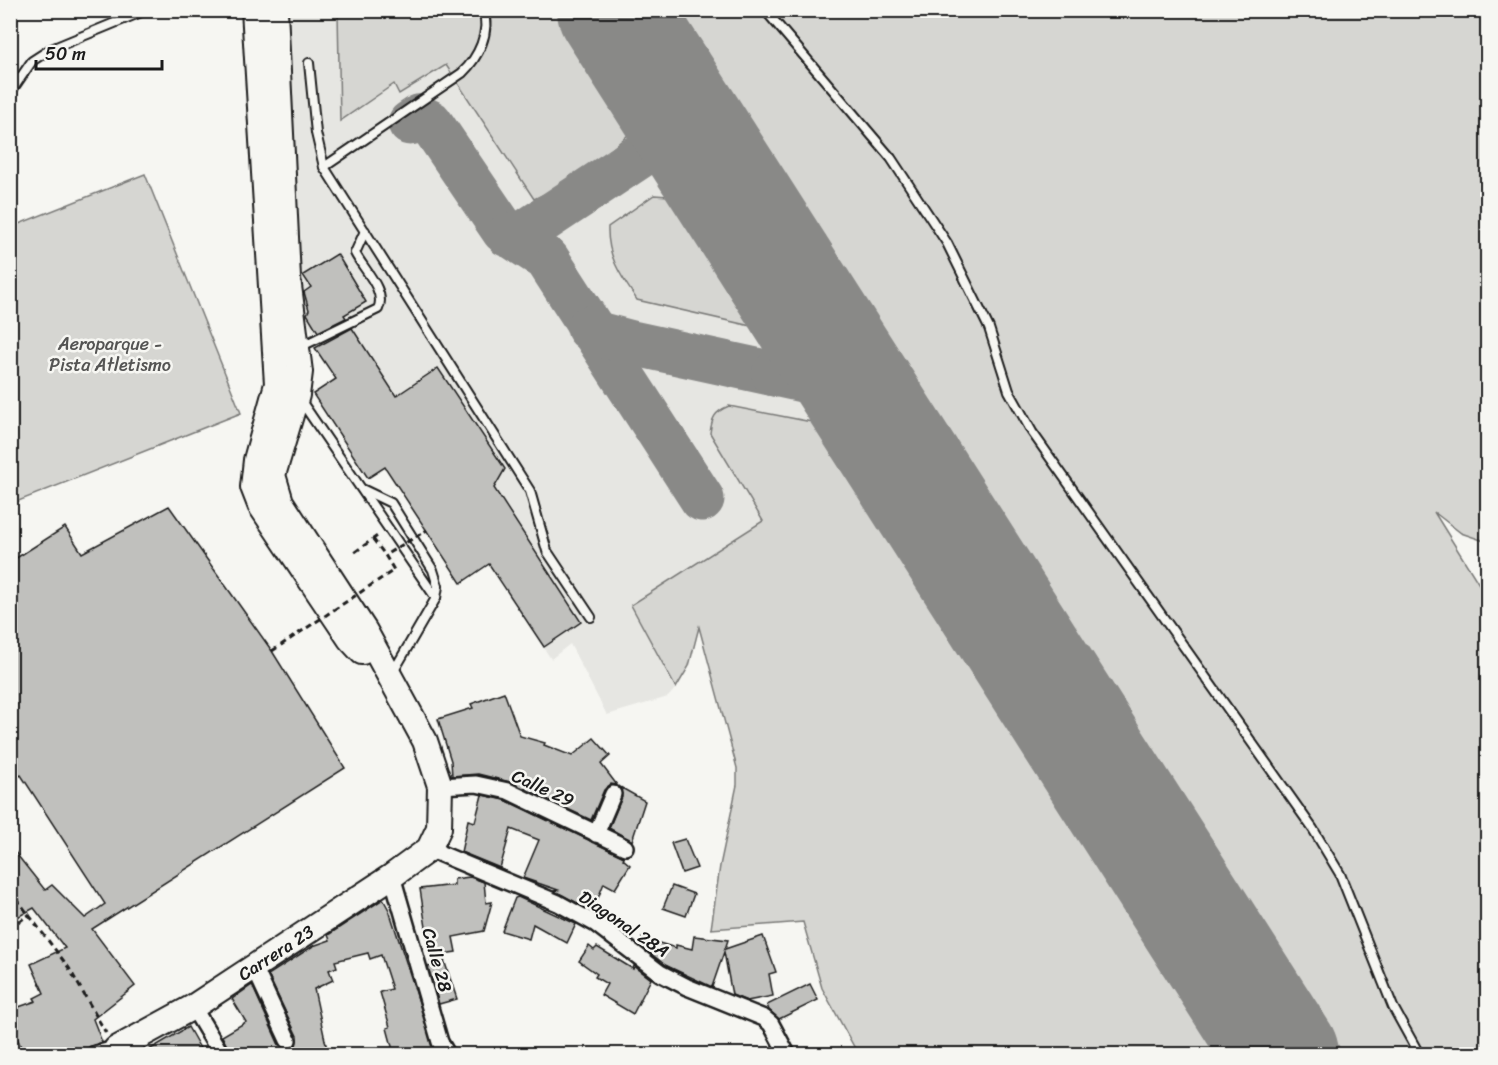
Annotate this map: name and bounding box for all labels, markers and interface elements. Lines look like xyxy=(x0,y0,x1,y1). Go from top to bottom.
scale bar xyxy=(36,33,162,71)
text: 50 m xyxy=(45,38,86,70)
park label: Aeroparque - Pista Atletismo xyxy=(49,328,171,381)
street label: Calle 29 xyxy=(506,760,580,816)
street label: Diagonal 28A xyxy=(572,882,676,966)
street label: Carrera 23 xyxy=(231,916,321,990)
street label: Calle 28 xyxy=(413,924,461,996)

